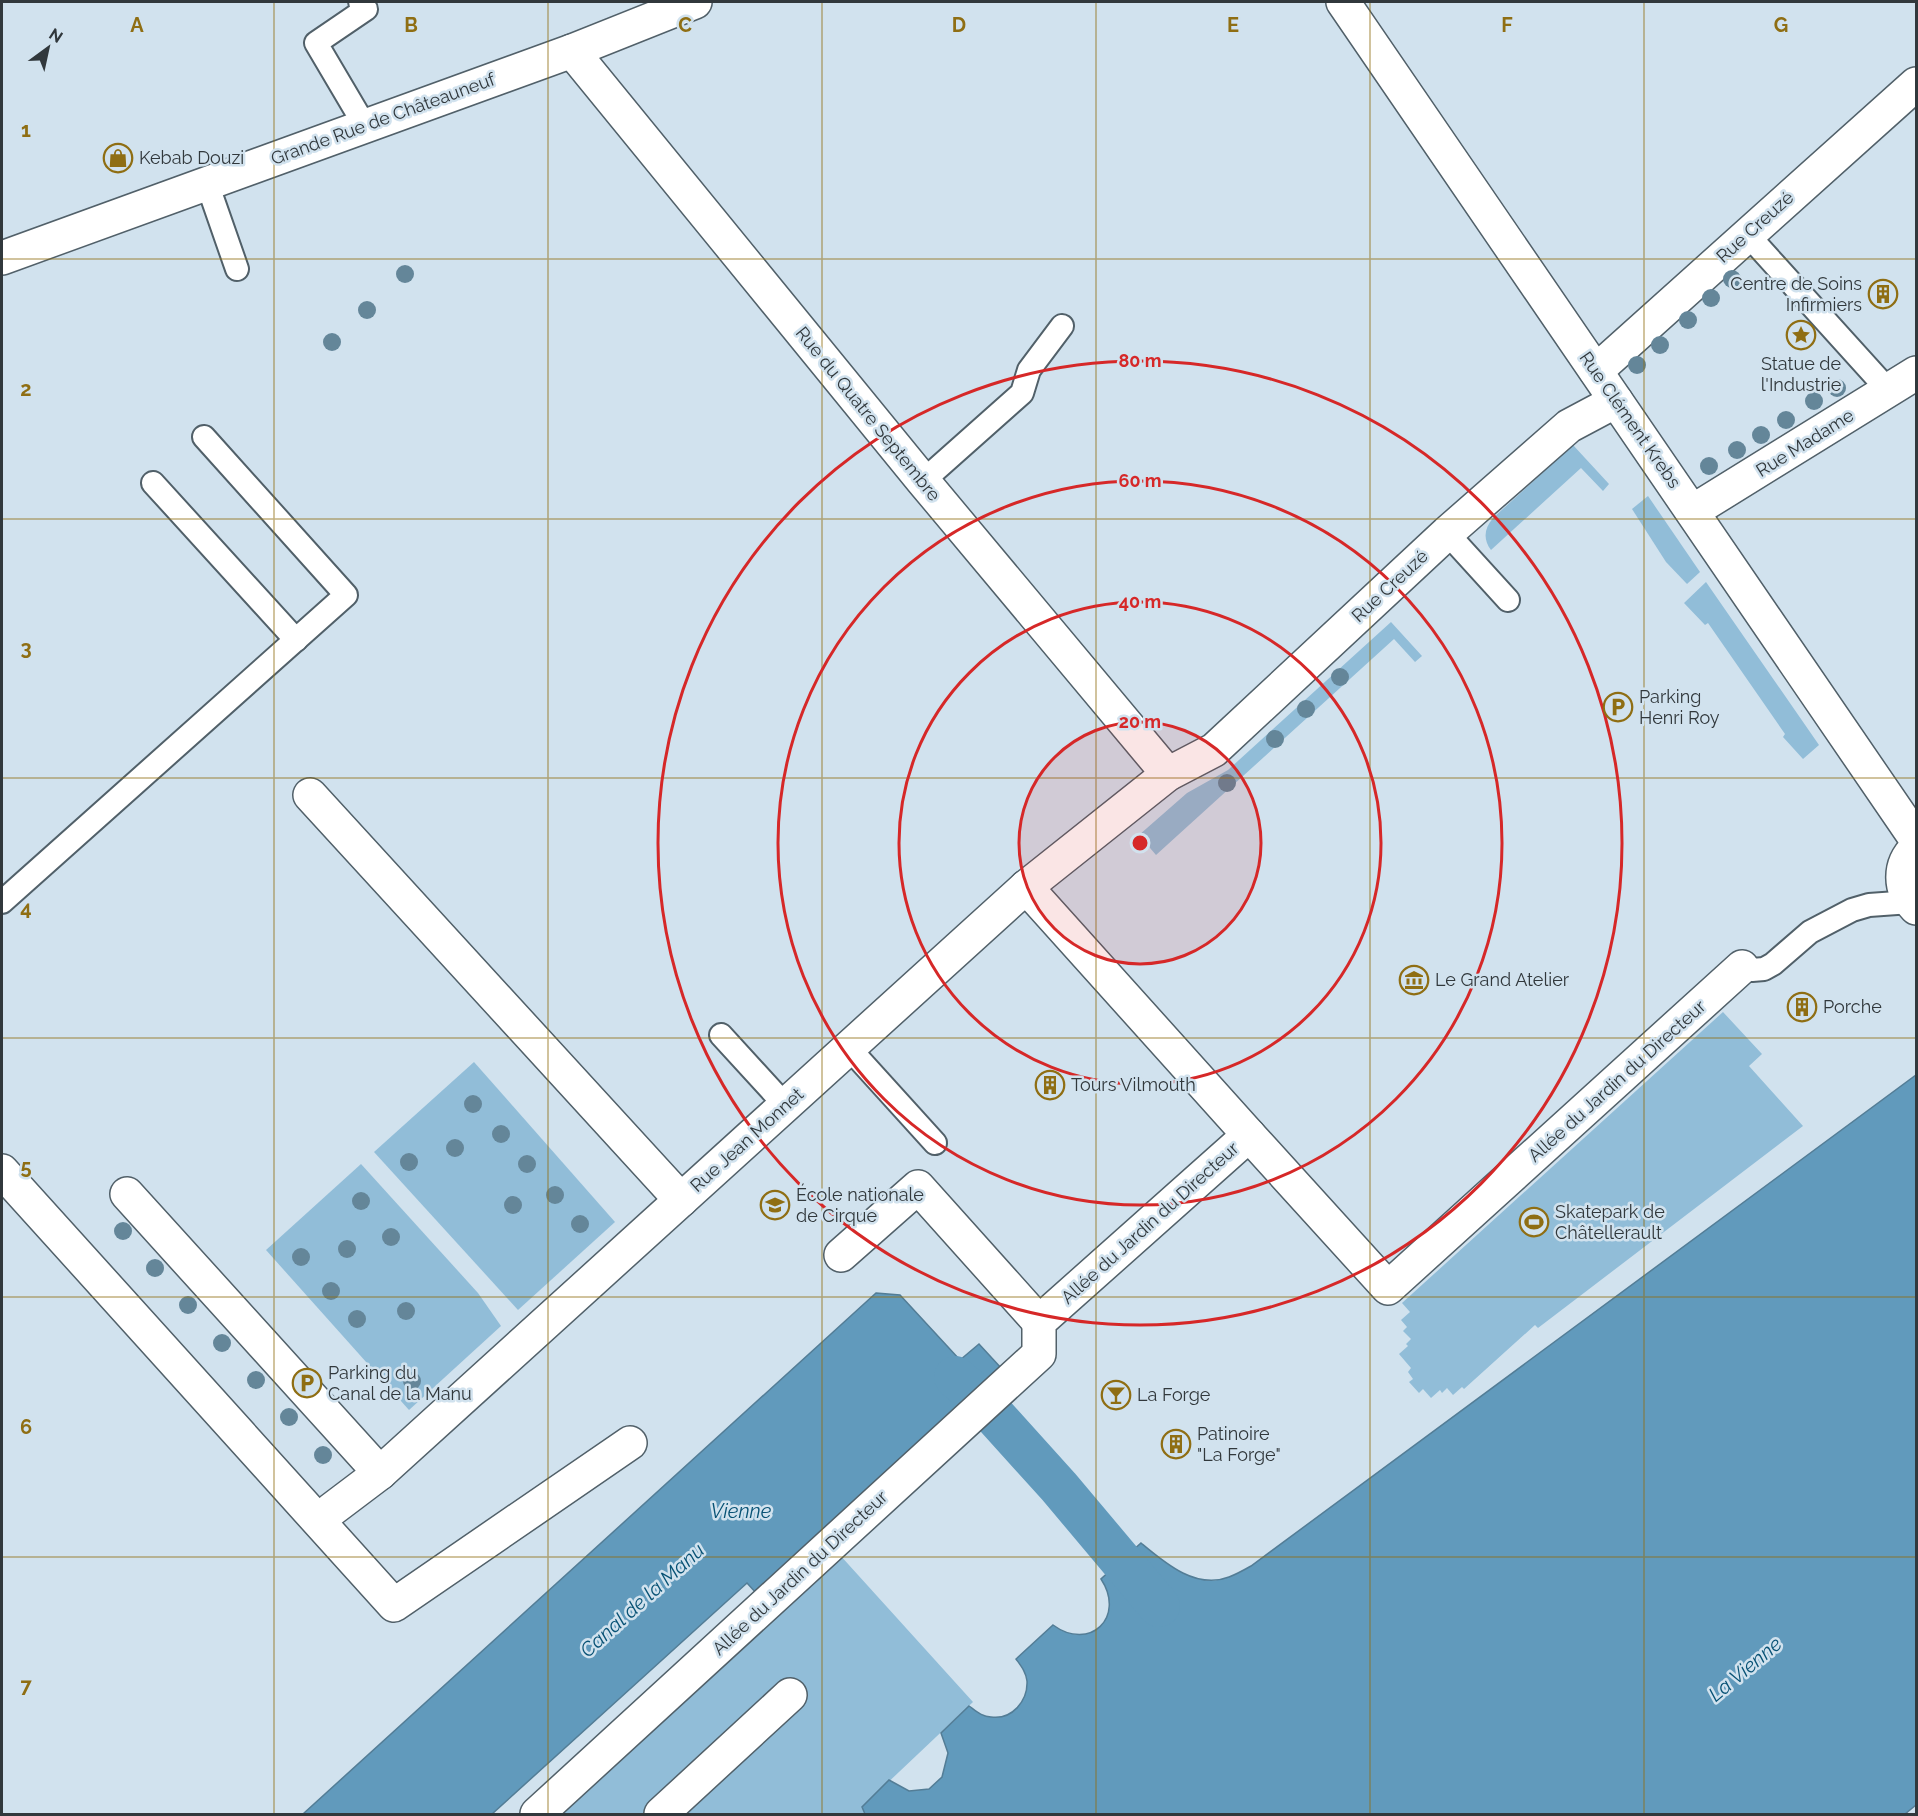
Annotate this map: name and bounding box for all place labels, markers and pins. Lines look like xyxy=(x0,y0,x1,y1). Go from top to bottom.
shop icon: Kebab Douzi xyxy=(102,142,134,174)
place label: Kebab Douzi xyxy=(139,147,244,168)
place label: Centre de Soins Infirmiers xyxy=(1730,273,1862,315)
building icon: Centre de Soins Infirmiers xyxy=(1867,278,1899,310)
place icon: Statue de l'Industrie xyxy=(1785,319,1817,351)
place label: Statue de l'Industrie xyxy=(1761,353,1842,395)
place label: Parking Henri Roy xyxy=(1639,686,1720,728)
parking icon: Parking Henri Roy xyxy=(1602,691,1634,723)
centre of rings xyxy=(1130,833,1150,853)
museum icon: Le Grand Atelier xyxy=(1398,964,1430,996)
place label: Le Grand Atelier xyxy=(1435,969,1570,990)
building icon: Porche xyxy=(1786,991,1818,1023)
place label: Porche xyxy=(1823,996,1882,1017)
building icon: Tours Vilmouth xyxy=(1034,1069,1066,1101)
place label: Tours Vilmouth xyxy=(1071,1074,1196,1095)
place label: École nationale de Cirque xyxy=(796,1183,924,1226)
school or university icon: École nationale de Cirque xyxy=(759,1189,791,1221)
place label: Skatepark de Châtellerault xyxy=(1555,1201,1665,1243)
sports icon: Skatepark de Châtellerault xyxy=(1518,1206,1550,1238)
place label: Parking du Canal de la Manu xyxy=(328,1362,472,1404)
parking icon: Parking du Canal de la Manu xyxy=(291,1367,323,1399)
bar icon: La Forge xyxy=(1100,1379,1132,1411)
place label: La Forge xyxy=(1137,1384,1211,1405)
place label: Patinoire "La Forge" xyxy=(1197,1423,1281,1465)
building icon: Patinoire "La Forge" xyxy=(1160,1428,1192,1460)

